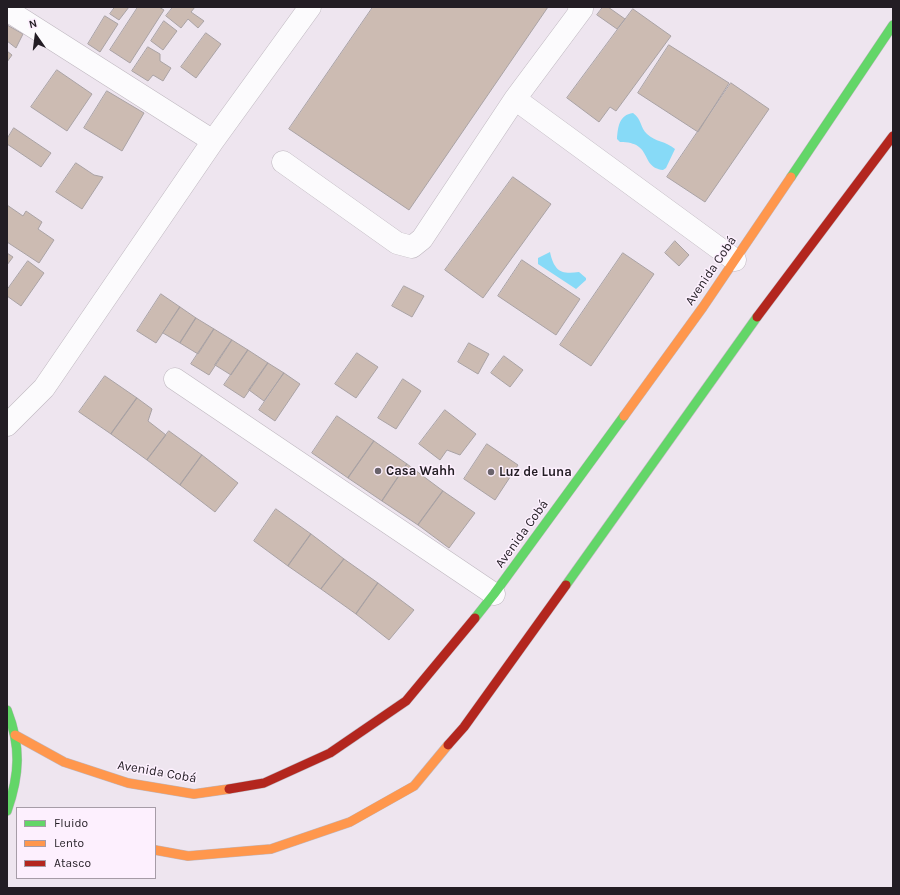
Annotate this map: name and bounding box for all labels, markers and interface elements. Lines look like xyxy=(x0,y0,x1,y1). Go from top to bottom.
north arrow xyxy=(16,16,56,56)
text: N xyxy=(28,17,38,31)
street label: Avenida Cobá xyxy=(682,233,740,309)
place label: Casa Wahh xyxy=(386,463,455,479)
place label: Luz de Luna xyxy=(499,464,572,480)
marker: Casa Wahh xyxy=(373,466,383,476)
marker: Luz de Luna xyxy=(486,467,496,477)
street label: Avenida Cobá xyxy=(492,497,552,571)
street label: Avenida Cobá xyxy=(116,757,198,787)
legend xyxy=(16,807,156,879)
text: Fluido xyxy=(54,816,88,830)
text: Lento xyxy=(54,836,84,850)
text: Atasco xyxy=(54,856,91,870)

